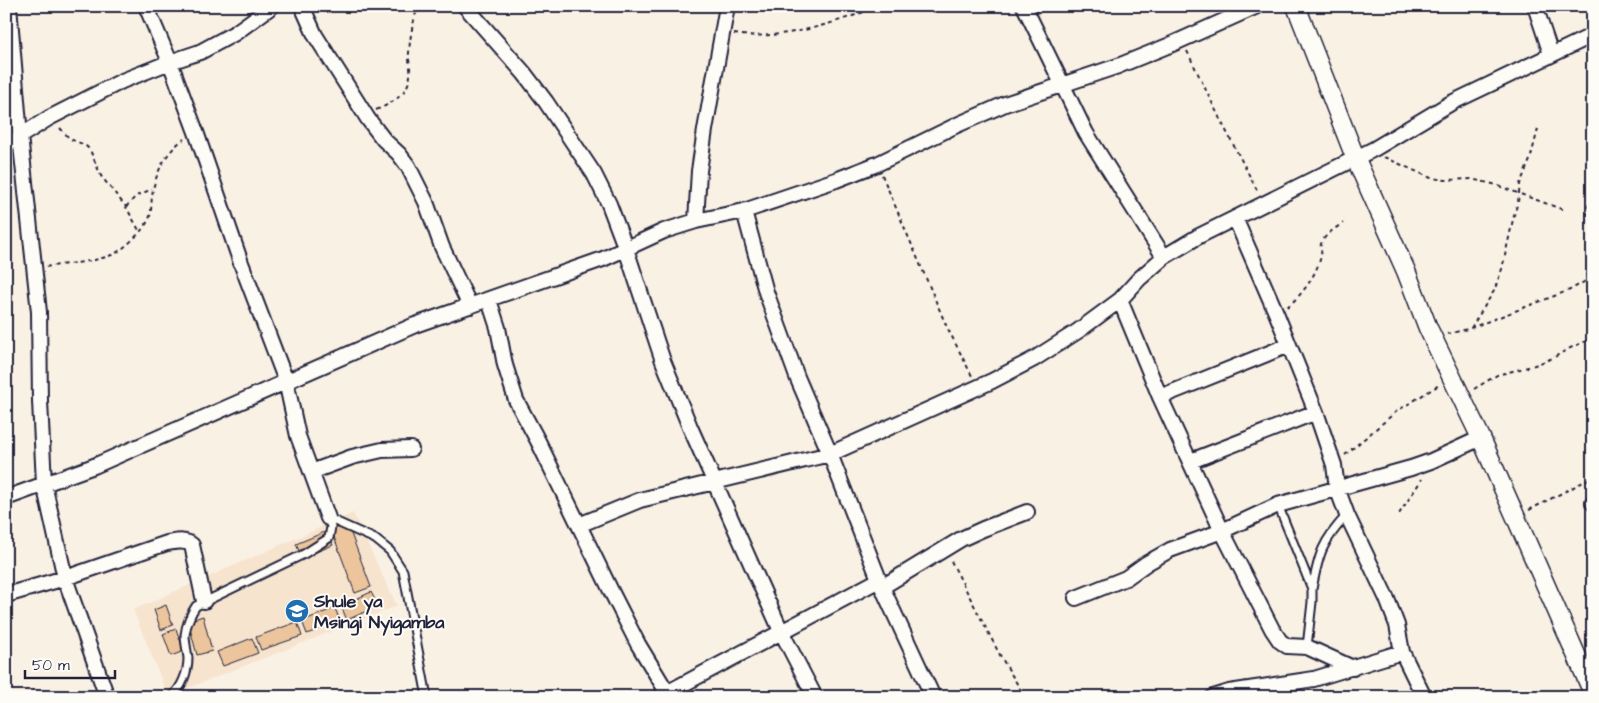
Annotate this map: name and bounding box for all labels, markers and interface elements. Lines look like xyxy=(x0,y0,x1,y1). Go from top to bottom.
place label: Shule ya Msingi Nyigamba xyxy=(313,589,445,636)
school or university icon: Shule ya Msingi Nyigamba xyxy=(284,598,310,624)
scale bar xyxy=(25,648,115,680)
text: 50 m xyxy=(32,655,70,676)

